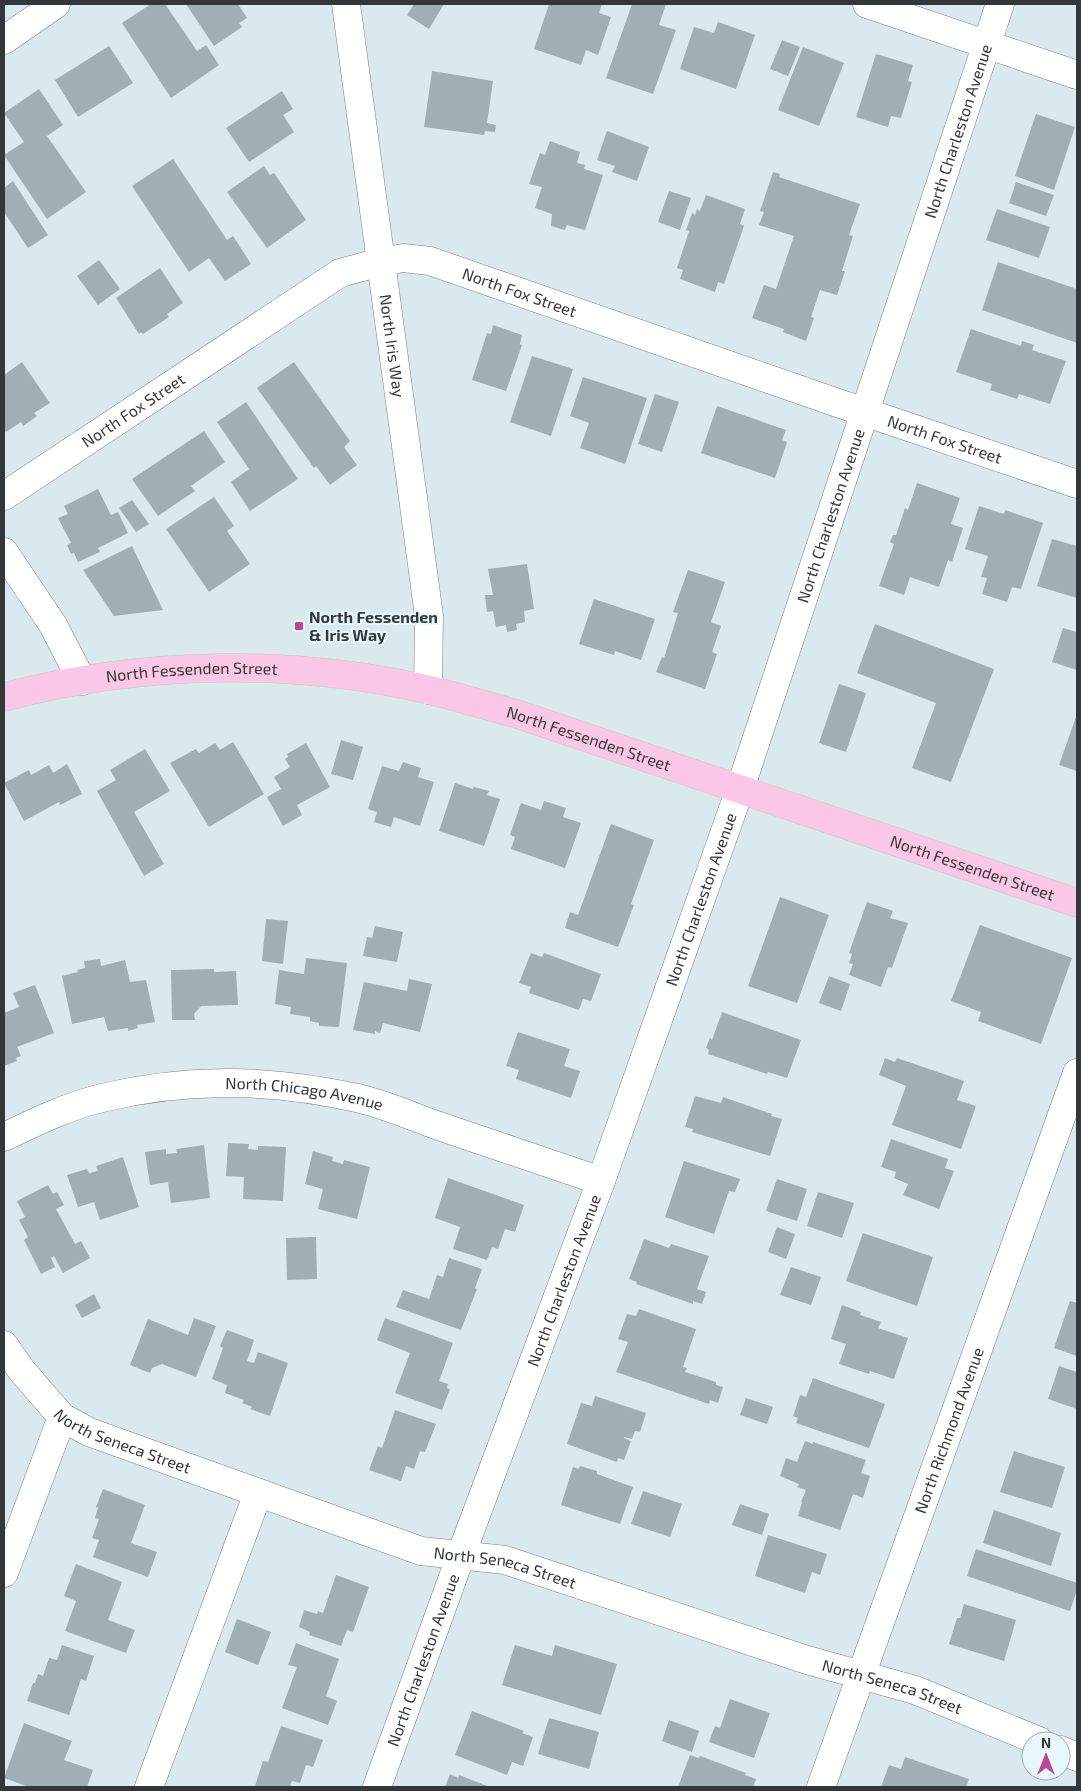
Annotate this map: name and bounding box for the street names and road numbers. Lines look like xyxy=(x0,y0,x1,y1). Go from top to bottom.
street label: North Charleston Avenue xyxy=(920,41,995,220)
street label: North Fox Street xyxy=(460,263,579,320)
street label: North Iris Way xyxy=(376,293,409,399)
street label: North Fox Street xyxy=(78,369,188,451)
street label: North Fox Street xyxy=(885,411,1005,467)
street label: North Charleston Avenue xyxy=(792,426,868,605)
street label: North Fessenden Street xyxy=(105,658,278,686)
street label: North Fessenden Street xyxy=(505,702,673,774)
street label: North Charleston Avenue xyxy=(661,810,740,988)
street label: North Fessenden Street xyxy=(888,831,1057,904)
street label: North Chicago Avenue xyxy=(225,1073,386,1114)
street label: North Charleston Avenue xyxy=(522,1192,604,1369)
street label: North Richmond Avenue xyxy=(910,1344,987,1516)
street label: North Seneca Street xyxy=(50,1405,194,1477)
street label: North Seneca Street xyxy=(433,1542,579,1592)
street label: North Charleston Avenue xyxy=(383,1571,462,1749)
street label: North Seneca Street xyxy=(820,1655,965,1717)

